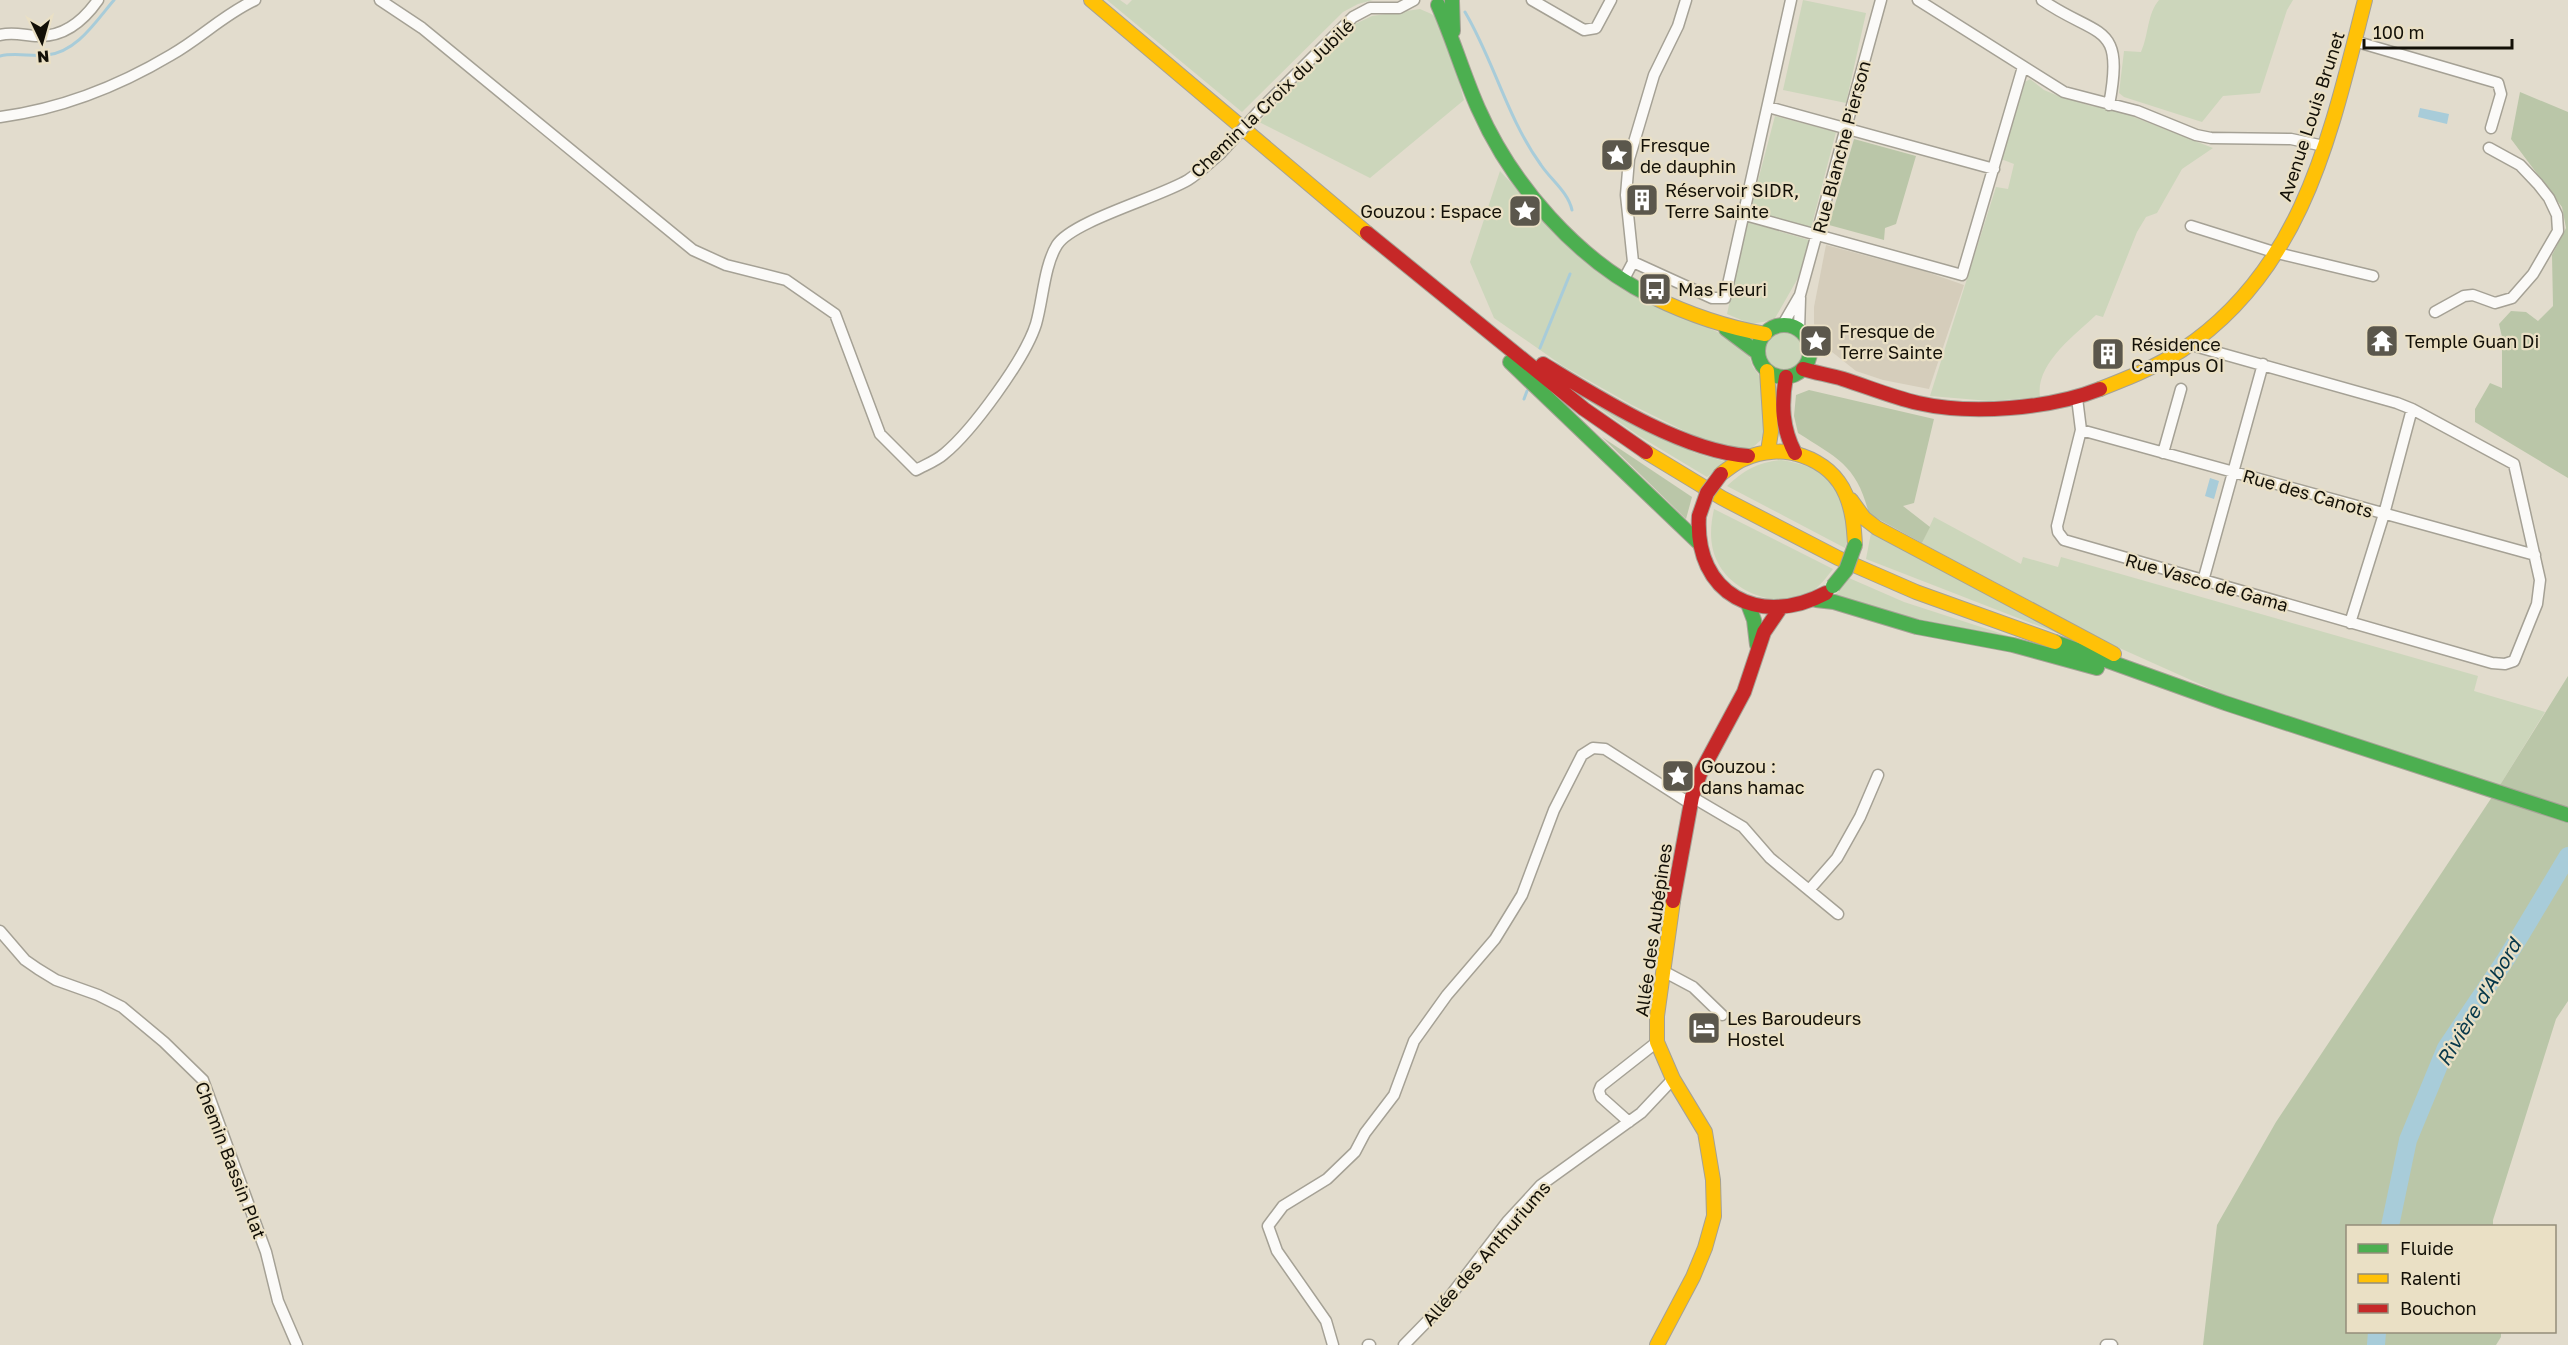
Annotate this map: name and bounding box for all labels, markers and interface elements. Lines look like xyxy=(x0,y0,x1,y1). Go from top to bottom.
north arrow xyxy=(12,12,72,72)
scale bar xyxy=(2364,12,2512,50)
street label: Chemin la Croix du Jubilé xyxy=(1186,14,1358,182)
text: 100 m xyxy=(2373,21,2424,43)
street label: Avenue Louis Brunet xyxy=(2273,28,2349,204)
text: N xyxy=(36,46,50,67)
street label: Rue Blanche Pierson xyxy=(1807,58,1875,236)
place label: Fresque de dauphin xyxy=(1640,134,1736,177)
place icon: Fresque de dauphin xyxy=(1599,137,1635,173)
place label: Réservoir SIDR, Terre Sainte xyxy=(1665,179,1799,222)
building icon: Réservoir SIDR, Terre Sainte xyxy=(1624,182,1660,218)
place icon: Gouzou : Espace xyxy=(1507,193,1543,229)
place label: Gouzou : Espace xyxy=(1360,200,1502,222)
bus stop icon: Mas Fleuri xyxy=(1637,271,1673,307)
place label: Mas Fleuri xyxy=(1678,278,1767,300)
place label: Fresque de Terre Sainte xyxy=(1839,320,1943,363)
place icon: Fresque de Terre Sainte xyxy=(1798,323,1834,359)
temple icon: Temple Guan Di xyxy=(2364,323,2400,359)
place label: Temple Guan Di xyxy=(2405,330,2539,352)
place label: Résidence Campus OI xyxy=(2131,333,2224,376)
building icon: Résidence Campus OI xyxy=(2090,336,2126,372)
street label: Rue des Canots xyxy=(2240,464,2376,522)
street label: Rue Vasco de Gama xyxy=(2123,548,2291,616)
place label: Gouzou : dans hamac xyxy=(1701,755,1805,798)
place icon: Gouzou : dans hamac xyxy=(1660,758,1696,794)
street label: Allée des Aubépines xyxy=(1630,842,1676,1018)
water label: Rivière d'Abord xyxy=(2431,932,2527,1070)
place label: Les Baroudeurs Hostel xyxy=(1727,1007,1861,1050)
hotel icon: Les Baroudeurs Hostel xyxy=(1686,1010,1722,1046)
street label: Chemin Bassin Plat xyxy=(191,1078,271,1242)
street label: Allée des Anthuriums xyxy=(1417,1176,1555,1330)
legend xyxy=(2346,1225,2556,1333)
text: Fluide xyxy=(2400,1237,2454,1259)
text: Ralenti xyxy=(2400,1267,2461,1289)
text: Bouchon xyxy=(2400,1297,2477,1319)

